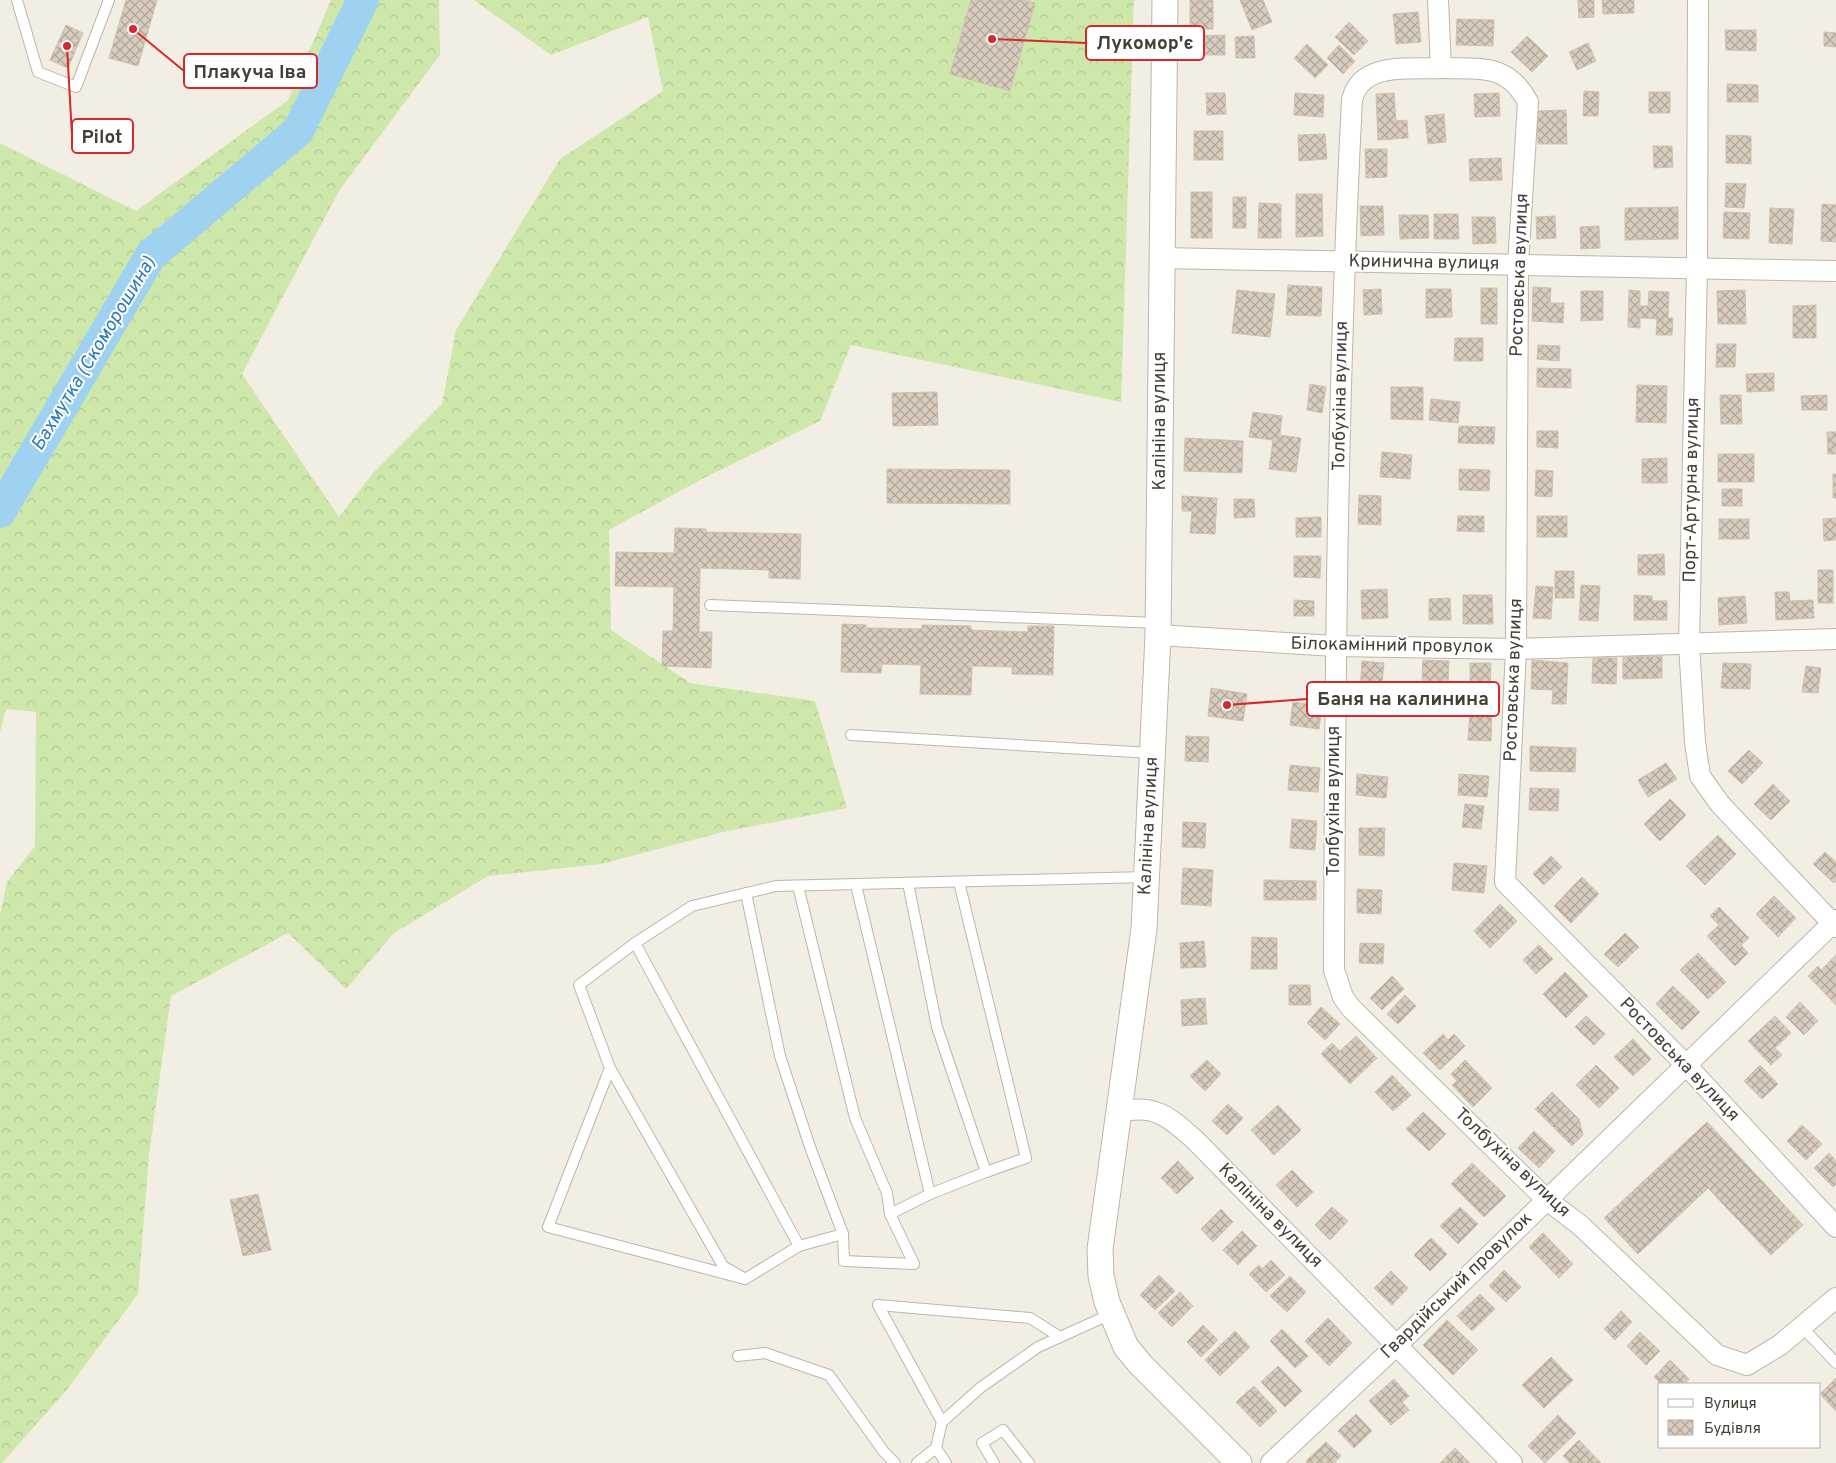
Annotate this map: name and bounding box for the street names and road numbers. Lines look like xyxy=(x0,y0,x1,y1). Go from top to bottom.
street label: Ростовська вулиця xyxy=(1506,193,1534,357)
street label: Кринична вулиця xyxy=(1348,250,1500,276)
street label: Толбухіна вулиця xyxy=(1328,321,1354,471)
street label: Калініна вулиця xyxy=(1149,352,1172,490)
street label: Порт-Артурна вулиця xyxy=(1679,397,1705,583)
street label: Ростовська вулиця xyxy=(1500,598,1528,762)
street label: Білокамінний провулок xyxy=(1290,633,1494,659)
street label: Толбухіна вулиця xyxy=(1323,726,1346,876)
street label: Калініна вулиця xyxy=(1134,756,1164,896)
street label: Ростовська вулиця xyxy=(1614,993,1744,1127)
street label: Толбухіна вулиця xyxy=(1449,1103,1575,1223)
street label: Калініна вулиця xyxy=(1213,1159,1327,1273)
street label: Гвардійський провулок xyxy=(1376,1208,1538,1364)

